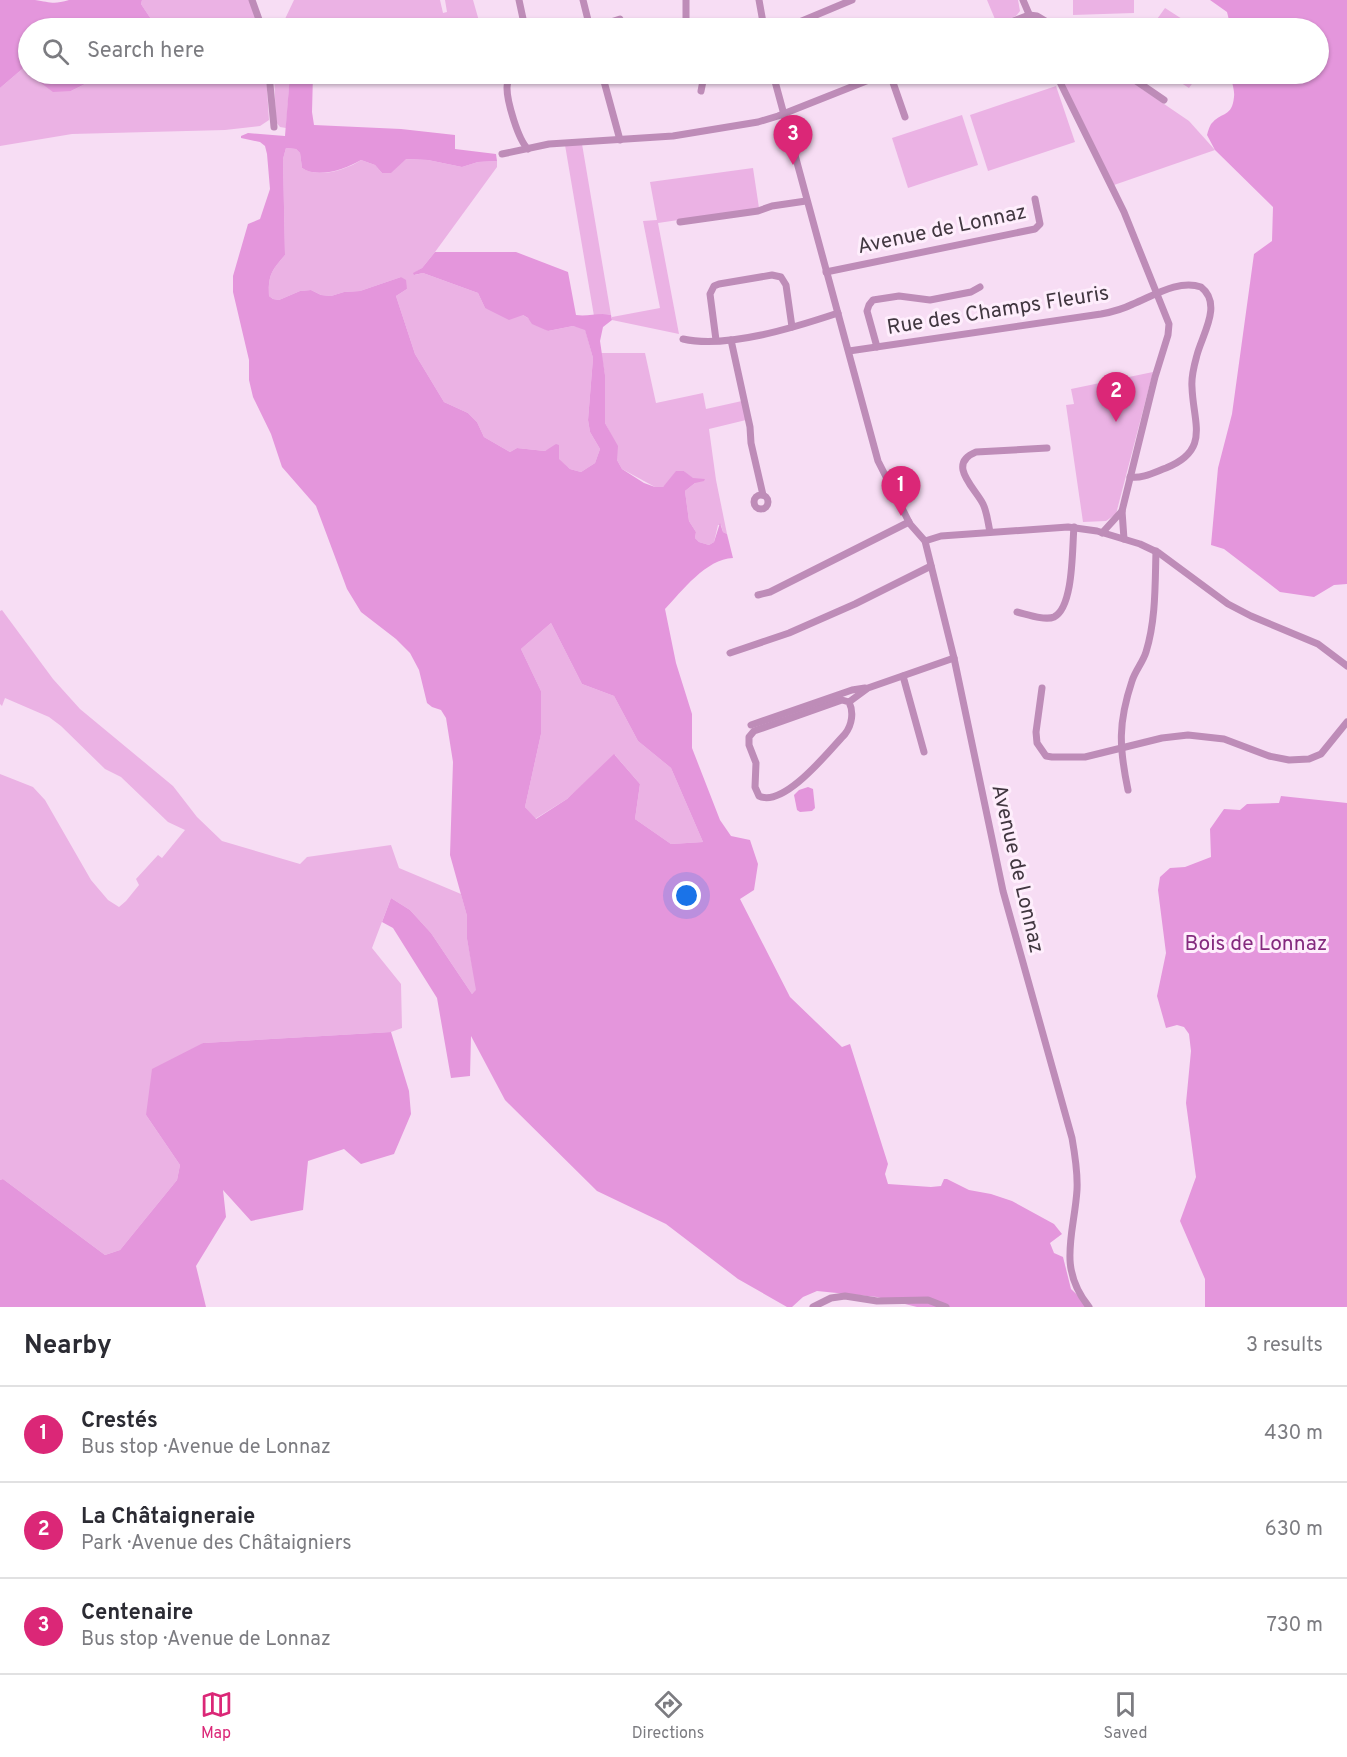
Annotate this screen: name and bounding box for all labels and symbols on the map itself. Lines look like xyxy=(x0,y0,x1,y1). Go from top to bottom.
pin: 3 xyxy=(774,116,812,165)
street label: Avenue de Lonnaz xyxy=(855,199,1029,261)
street label: Rue des Champs Fleuris xyxy=(885,280,1111,342)
pin: 2 xyxy=(1096,372,1136,422)
pin: 1 xyxy=(882,466,920,516)
street label: Avenue de Lonnaz xyxy=(984,782,1050,956)
your location xyxy=(672,881,701,910)
park label: Bois de Lonnaz xyxy=(1185,931,1327,958)

